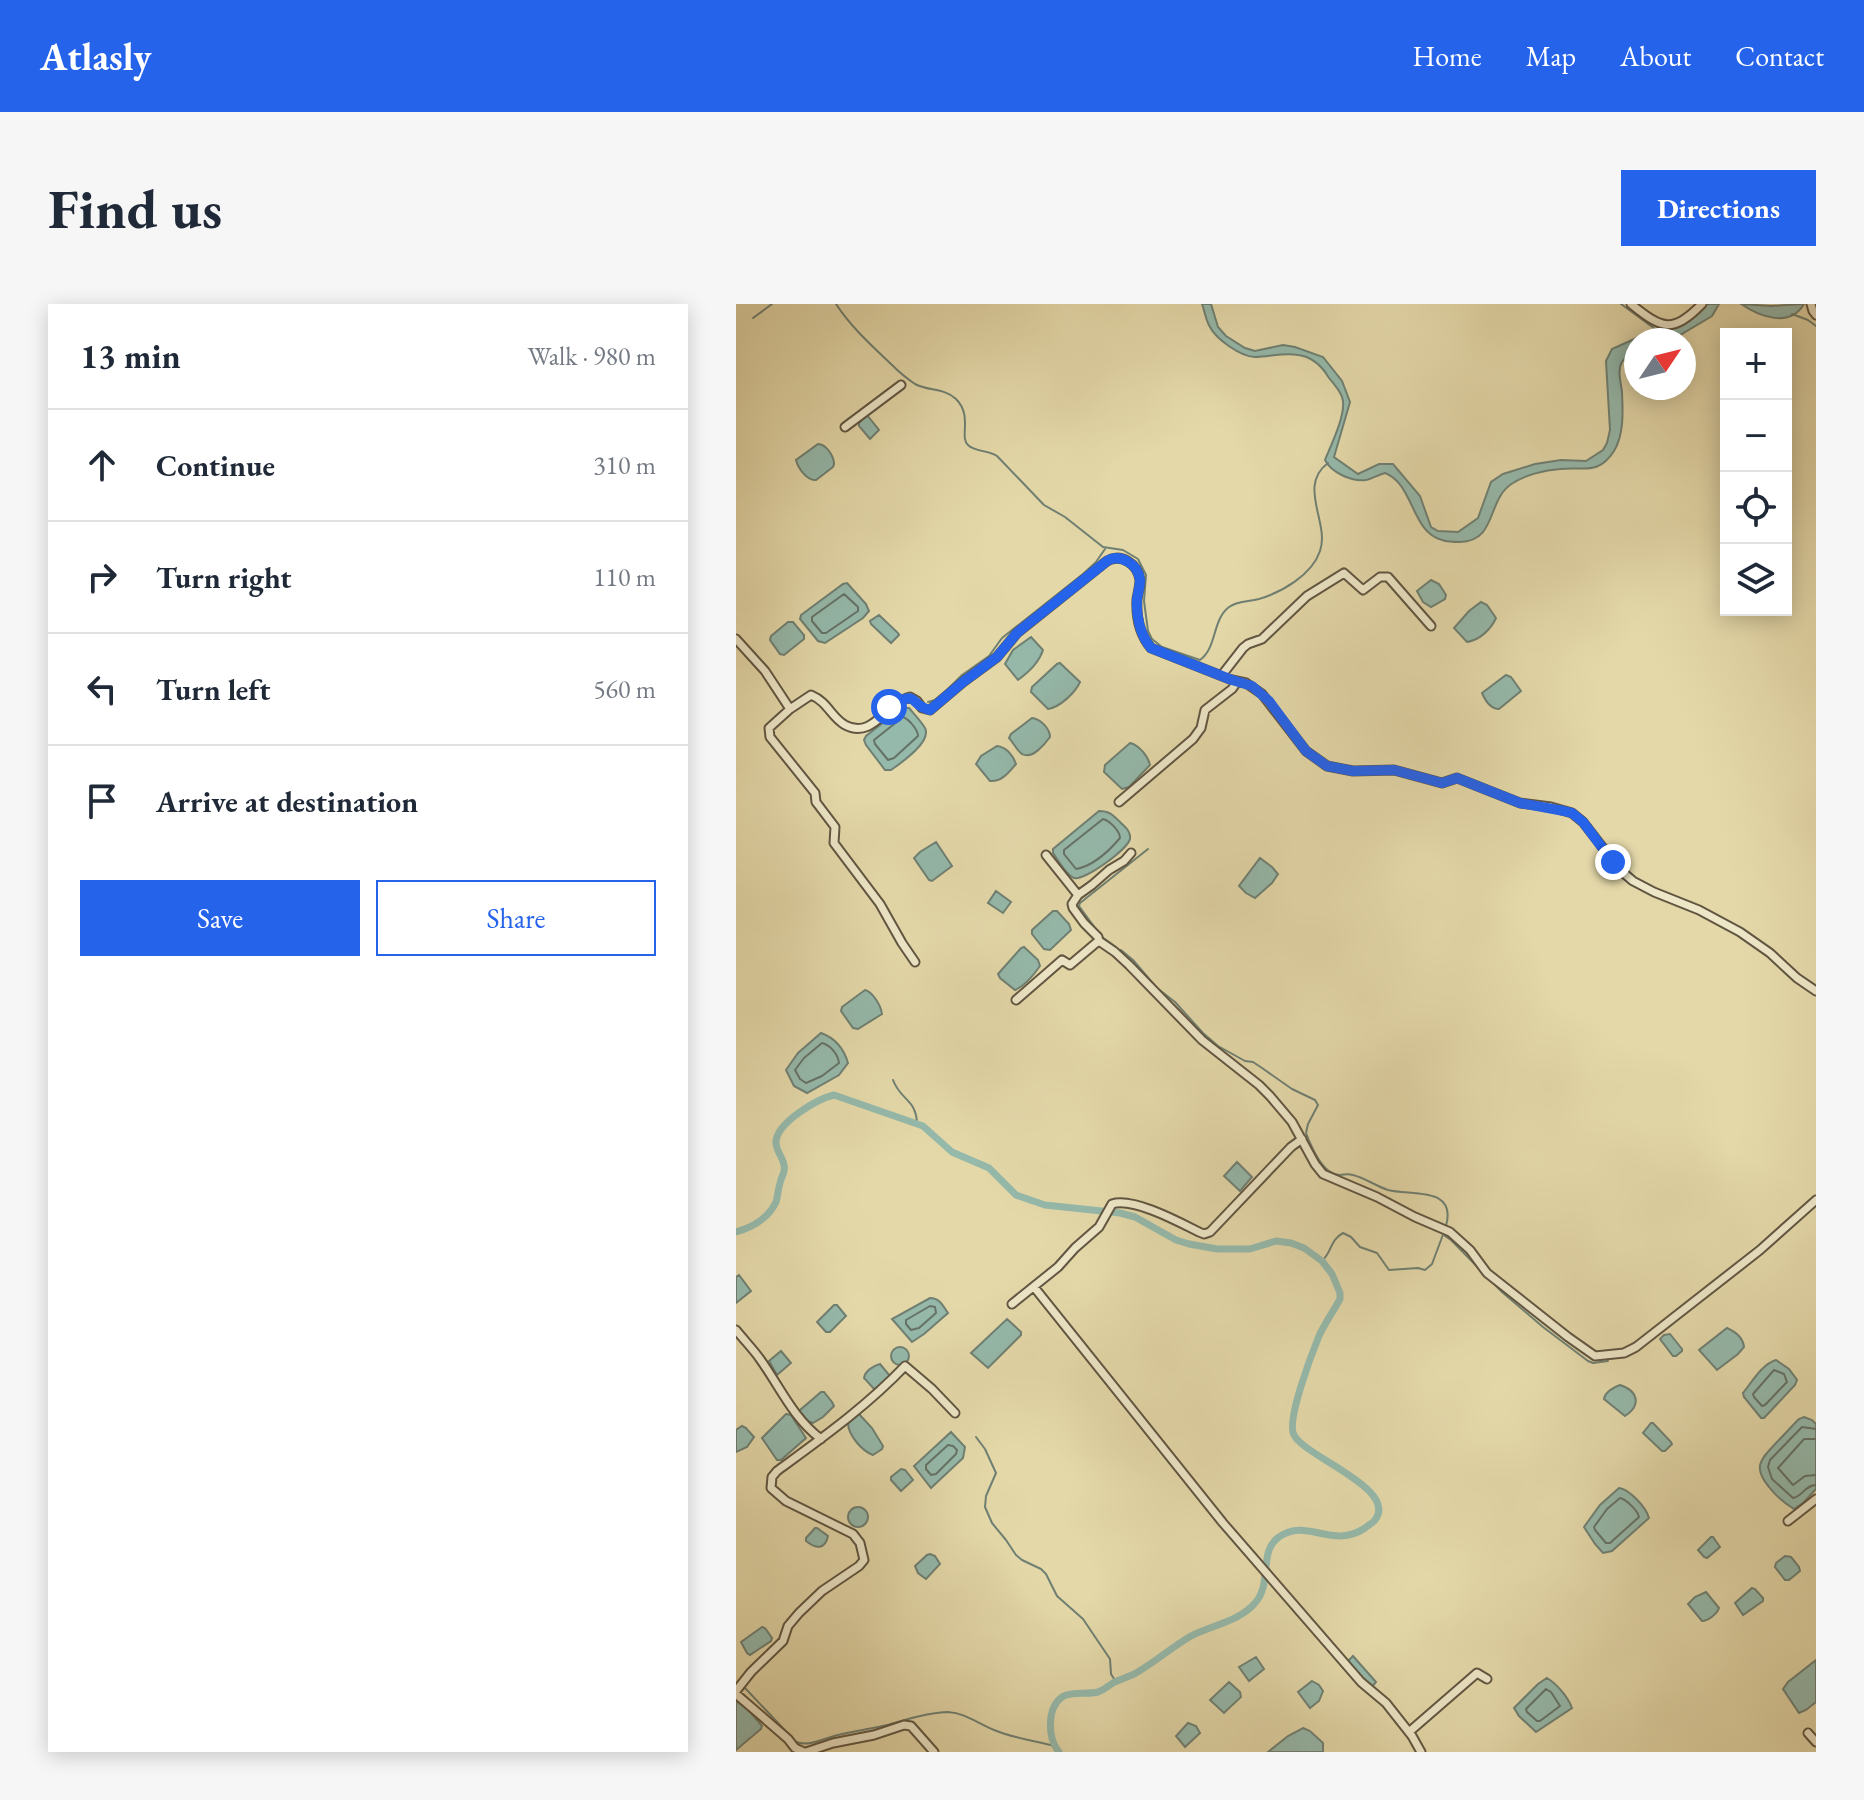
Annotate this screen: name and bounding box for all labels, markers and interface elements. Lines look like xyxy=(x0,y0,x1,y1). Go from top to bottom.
text: Atlasly xyxy=(40,32,151,81)
text: Home xyxy=(1412,38,1482,74)
text: Map xyxy=(1526,38,1576,74)
text: About xyxy=(1620,38,1691,74)
text: Contact xyxy=(1735,38,1824,74)
button: Directions xyxy=(1621,170,1816,246)
text: Find us xyxy=(48,172,222,245)
north arrow xyxy=(1624,328,1696,400)
map controls xyxy=(1720,328,1792,616)
button: + xyxy=(1720,328,1792,400)
text: 13 min xyxy=(80,334,181,378)
text: Walk · 980 m xyxy=(528,339,656,373)
button: − xyxy=(1720,400,1792,472)
icon: ahead xyxy=(80,443,124,487)
text: Continue xyxy=(156,446,275,485)
text: 310 m xyxy=(593,448,656,482)
button: locate xyxy=(1720,472,1792,544)
button: layers xyxy=(1720,544,1792,616)
icon: right xyxy=(80,555,124,599)
text: Turn right xyxy=(156,558,292,597)
text: 110 m xyxy=(593,560,656,594)
icon: left xyxy=(80,667,124,711)
text: Turn left xyxy=(156,670,270,709)
text: 560 m xyxy=(593,672,656,706)
route start xyxy=(871,689,907,725)
icon: arrive xyxy=(80,779,124,823)
text: Arrive at destination xyxy=(156,782,418,821)
route end xyxy=(1595,844,1631,880)
button: Save xyxy=(80,880,360,956)
button: Share xyxy=(376,880,656,956)

